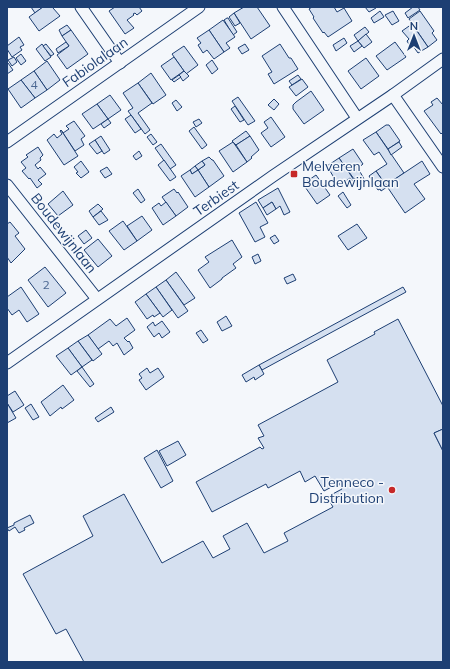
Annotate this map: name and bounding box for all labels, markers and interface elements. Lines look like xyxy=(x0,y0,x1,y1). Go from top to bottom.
north arrow xyxy=(394,16,434,56)
text: N xyxy=(410,19,418,33)
street label: Fabiolalaan xyxy=(59,33,131,91)
house number: 4 xyxy=(30,77,38,92)
place label: Melveren Boudewijnlaan xyxy=(302,157,399,191)
marker: Melveren Boudewijnlaan xyxy=(289,169,299,179)
street label: Terbiest xyxy=(190,176,242,220)
street label: Boudewijnlaan xyxy=(27,189,101,277)
house number: 2 xyxy=(42,277,50,292)
place label: Tenneco - Distribution xyxy=(309,473,384,507)
marker: Tenneco - Distribution xyxy=(387,485,397,495)

